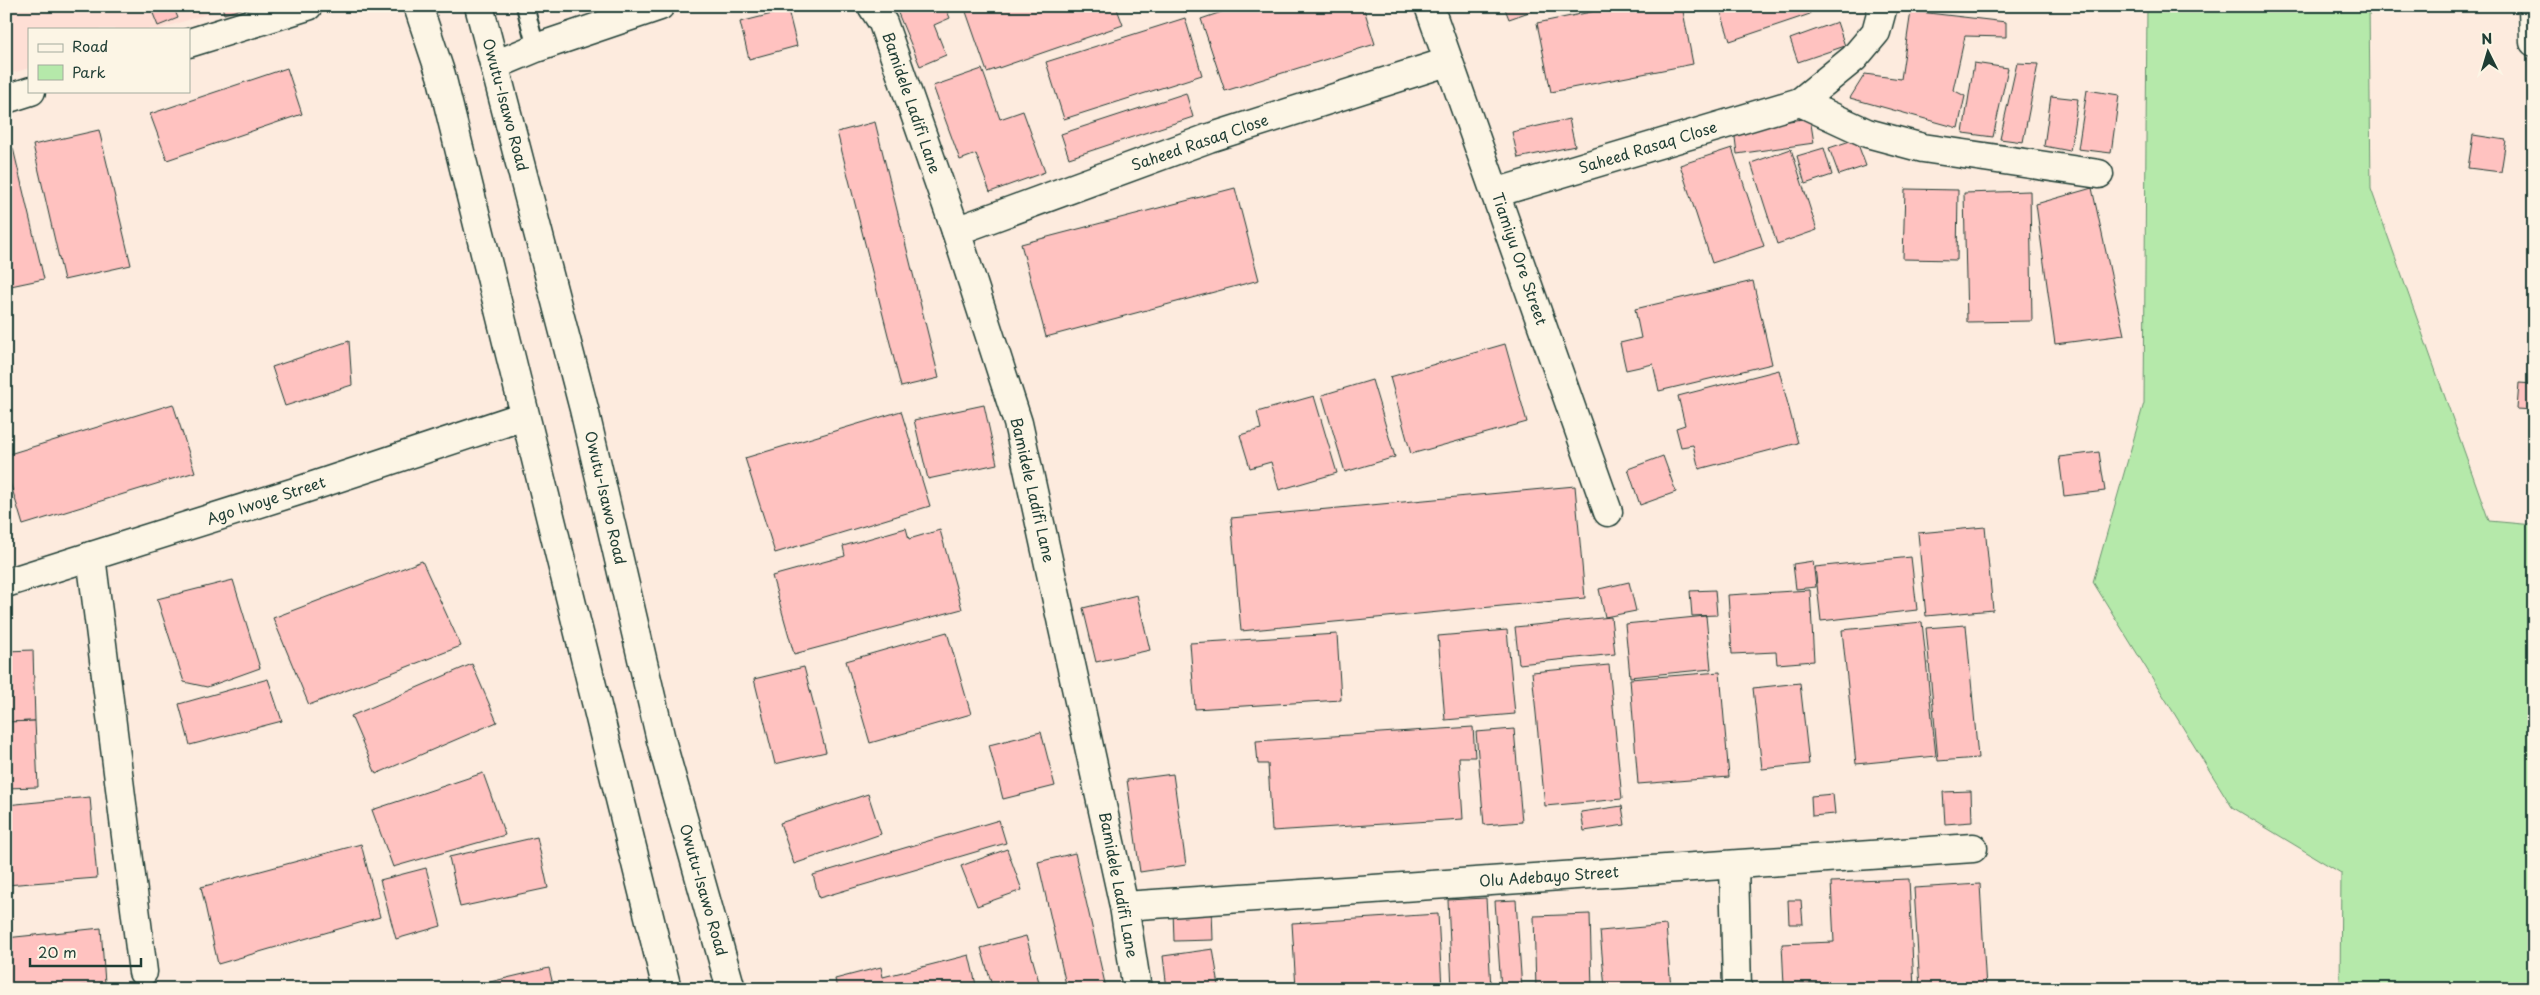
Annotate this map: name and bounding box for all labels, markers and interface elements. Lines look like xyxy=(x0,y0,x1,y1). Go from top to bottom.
legend xyxy=(28,28,190,92)
north arrow xyxy=(2462,28,2512,78)
text: N xyxy=(2480,28,2493,49)
street label: Bamidele Ladifi Lane xyxy=(877,29,947,176)
text: Road xyxy=(72,34,108,57)
street label: Owutu-Isawo Road xyxy=(478,36,535,174)
text: Park xyxy=(72,60,106,83)
street label: Saheed Rasaq Close xyxy=(1128,107,1271,176)
street label: Saheed Rasaq Close xyxy=(1575,115,1720,179)
street label: Tiamiyu Ore Street xyxy=(1487,189,1554,328)
street label: Bamidele Ladifi Lane xyxy=(1006,415,1061,564)
street label: Owutu-Isawo Road xyxy=(580,429,633,567)
street label: Ago Iwoye Street xyxy=(203,469,328,530)
street label: Bamidele Ladifi Lane xyxy=(1094,810,1145,960)
street label: Owutu-Isawo Road xyxy=(675,821,734,958)
street label: Olu Adebayo Street xyxy=(1478,859,1620,892)
scale bar xyxy=(30,935,141,967)
text: 20 m xyxy=(38,940,77,963)

